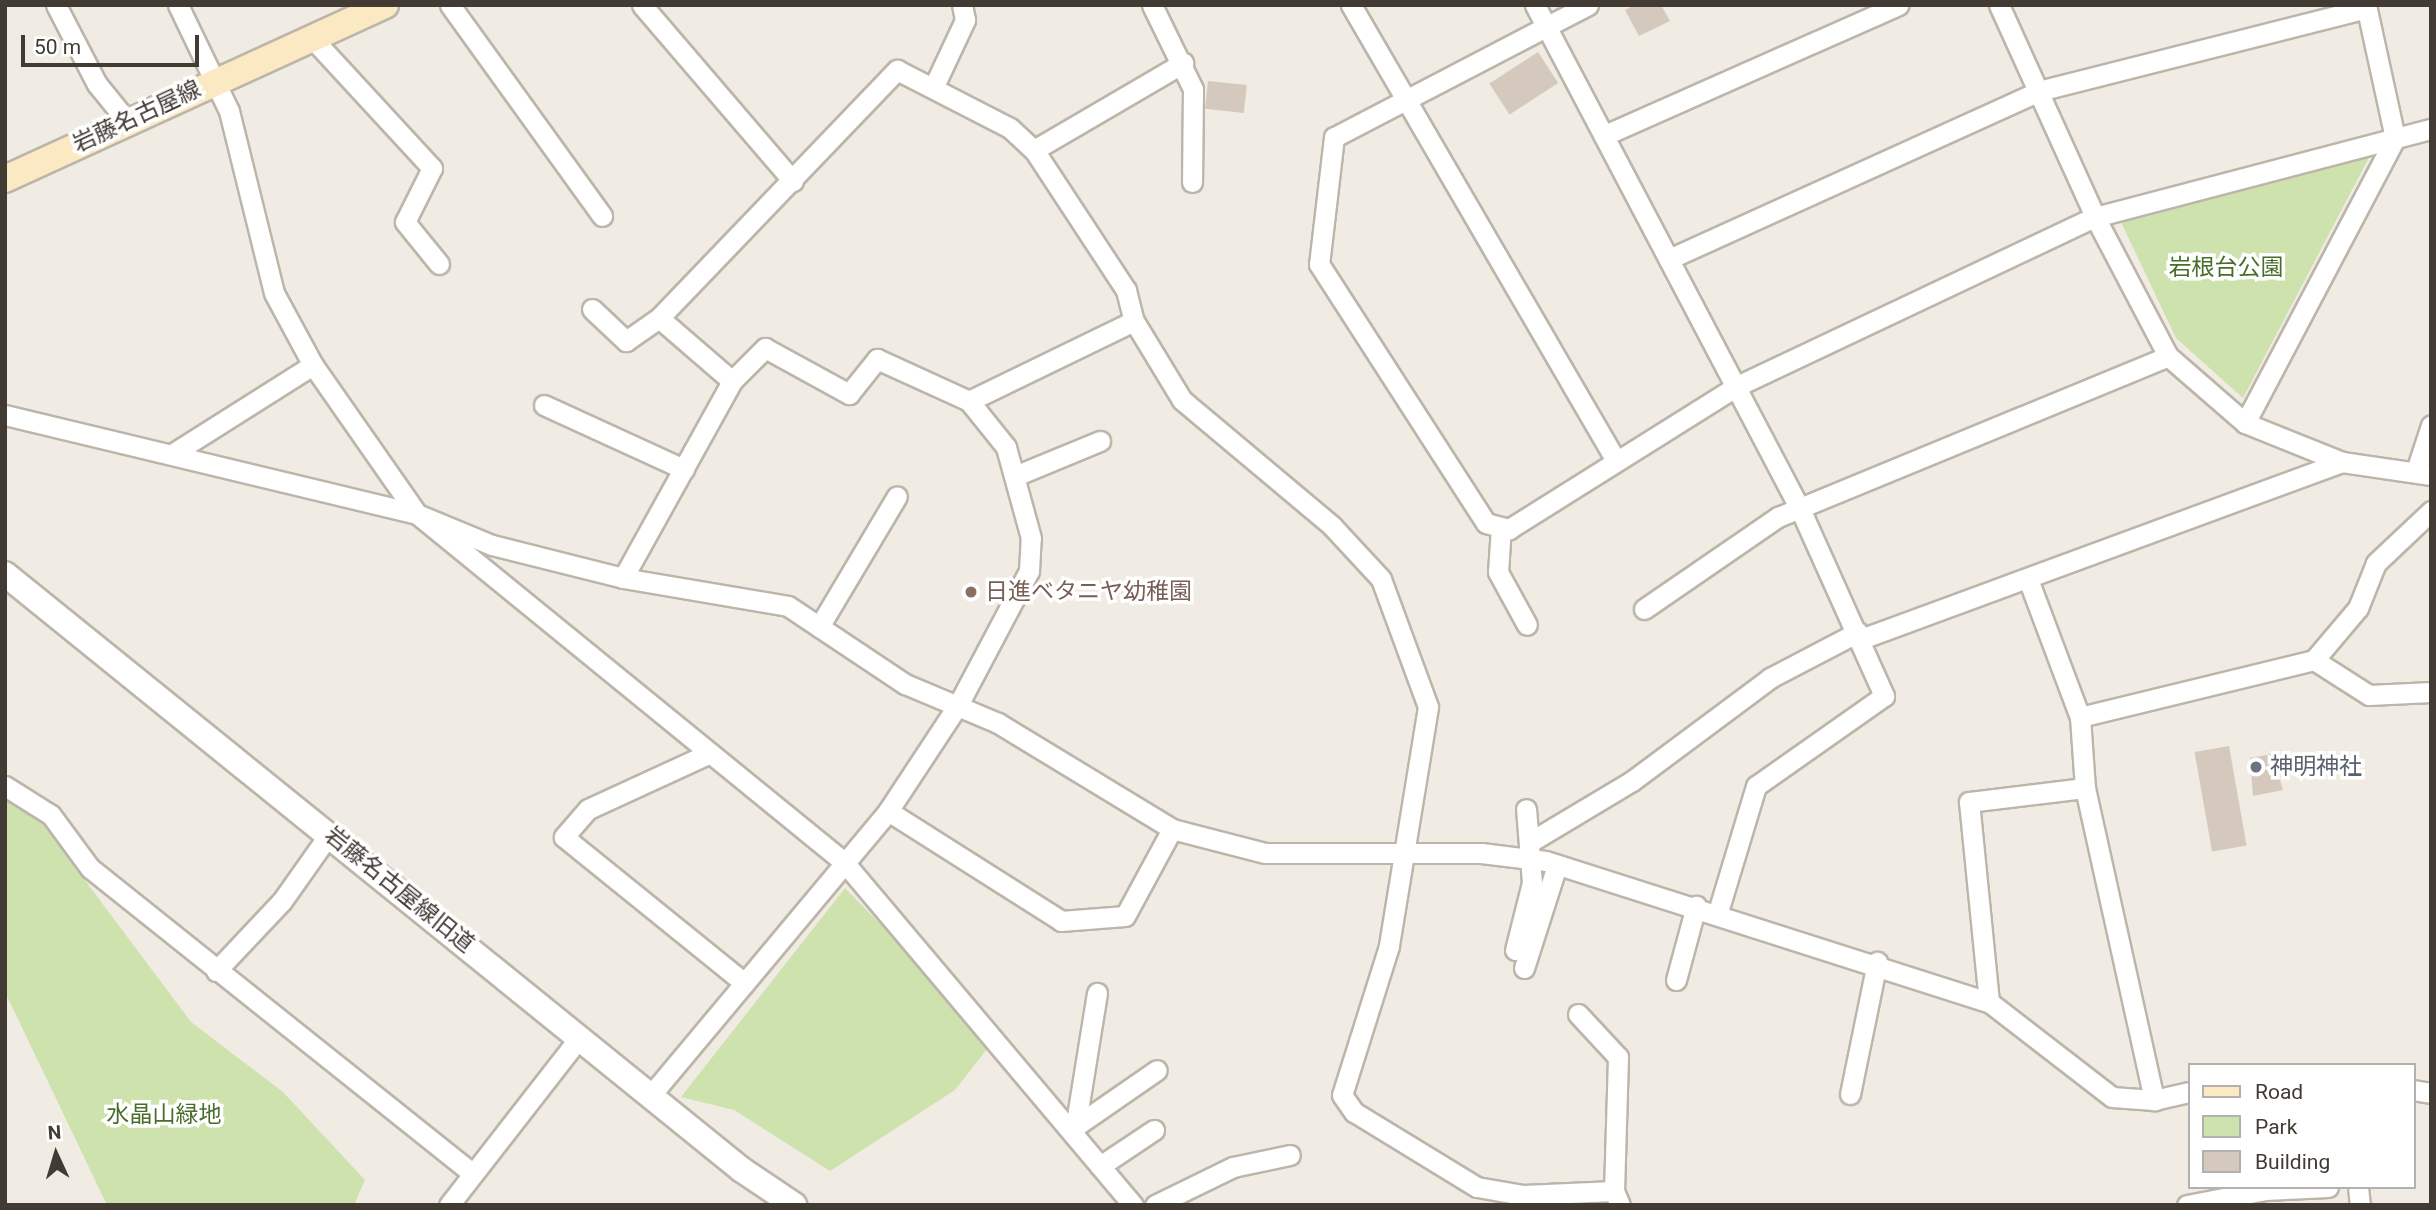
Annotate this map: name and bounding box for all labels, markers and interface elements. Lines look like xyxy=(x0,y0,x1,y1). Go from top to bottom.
scale bar xyxy=(24,21,203,65)
text: 50 m xyxy=(34,35,81,59)
street label: 岩藤名古屋線 xyxy=(69,75,205,159)
park label: 岩根台公園 xyxy=(2169,254,2283,282)
place label: 日進ベタニヤ幼稚園 xyxy=(985,578,1192,606)
marker: 日進ベタニヤ幼稚園 xyxy=(963,584,979,600)
place label: 神明神社 xyxy=(2270,753,2362,781)
marker: 神明神社 xyxy=(2248,759,2264,775)
street label: 岩藤名古屋線旧道 xyxy=(319,821,479,959)
legend xyxy=(2188,1063,2415,1189)
text: Road xyxy=(2255,1080,2303,1104)
park label: 水晶山緑地 xyxy=(107,1101,221,1129)
text: Park xyxy=(2255,1115,2297,1139)
north arrow xyxy=(21,1119,91,1189)
text: N xyxy=(47,1121,62,1144)
text: Building xyxy=(2255,1150,2330,1174)

